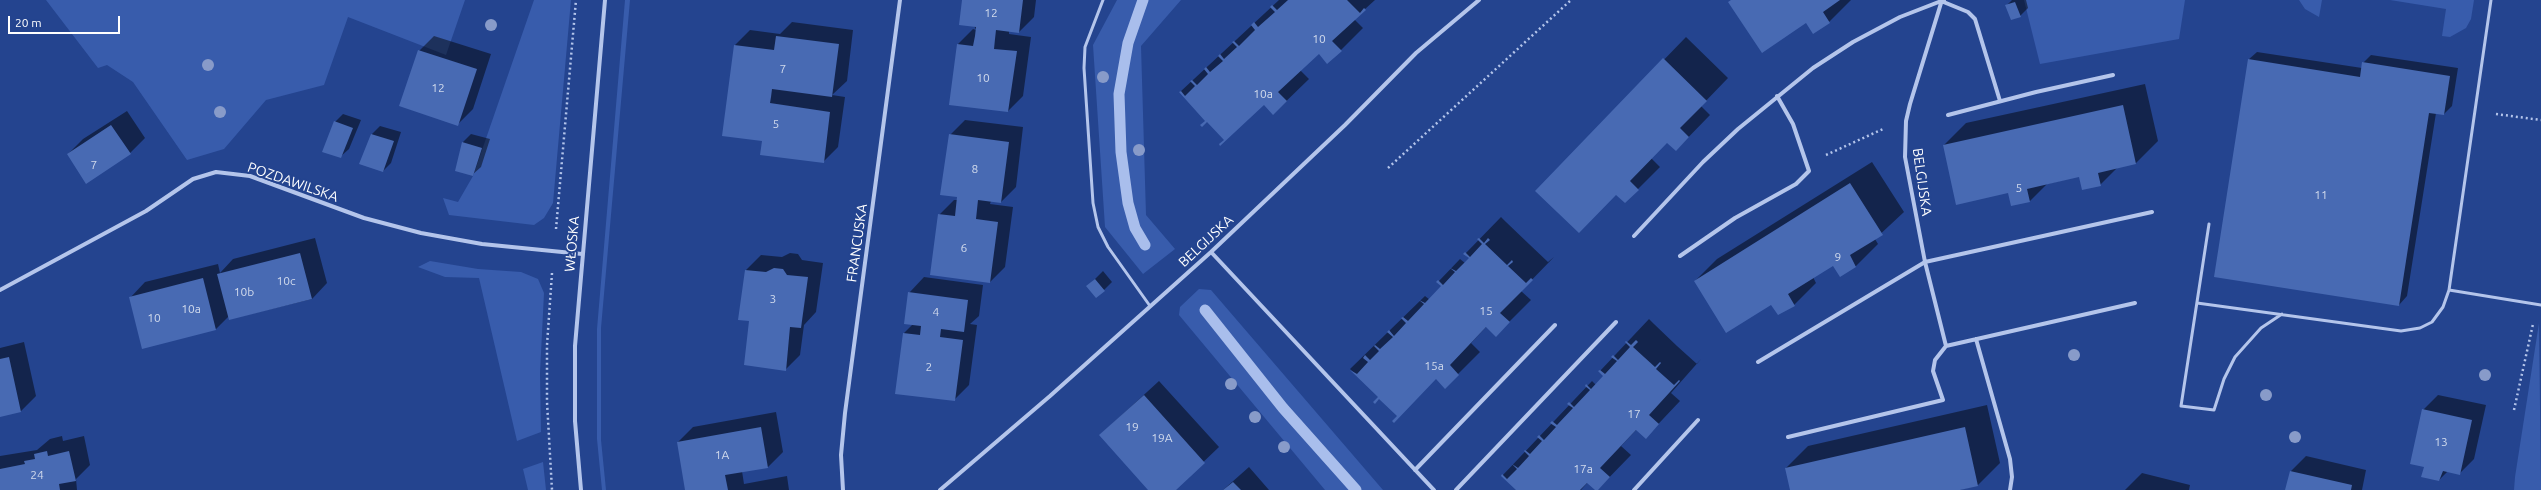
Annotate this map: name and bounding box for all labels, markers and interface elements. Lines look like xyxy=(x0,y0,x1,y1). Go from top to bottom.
house number: 12 xyxy=(984,6,998,20)
scale bar xyxy=(10,8,122,34)
text: 20 m xyxy=(15,16,42,29)
house number: 10 xyxy=(1312,32,1326,46)
house number: 7 xyxy=(780,62,786,76)
house number: 10 xyxy=(976,71,990,85)
house number: 12 xyxy=(431,81,445,95)
house number: 10a xyxy=(1253,87,1273,101)
house number: 5 xyxy=(773,117,779,131)
street label: BELGIJSKA xyxy=(1909,147,1935,217)
house number: 7 xyxy=(91,158,97,172)
street label: POZDAWILSKA xyxy=(245,159,341,205)
house number: 8 xyxy=(972,162,978,176)
house number: 5 xyxy=(2016,181,2022,195)
house number: 11 xyxy=(2314,188,2328,202)
street label: FRANCUSKA xyxy=(843,203,871,283)
street label: BELGIJSKA xyxy=(1175,211,1237,271)
street label: WŁOSKA xyxy=(561,215,583,273)
house number: 6 xyxy=(961,241,967,255)
house number: 9 xyxy=(1835,250,1841,264)
house number: 10c xyxy=(276,274,296,288)
house number: 10b xyxy=(234,285,254,299)
house number: 3 xyxy=(770,292,776,306)
house number: 10a xyxy=(181,302,201,316)
house number: 15 xyxy=(1479,304,1493,318)
house number: 4 xyxy=(933,305,939,319)
house number: 10 xyxy=(147,311,161,325)
house number: 15a xyxy=(1424,359,1444,373)
house number: 2 xyxy=(926,360,932,374)
house number: 17 xyxy=(1627,407,1641,421)
house number: 19 xyxy=(1125,420,1139,434)
house number: 19A xyxy=(1151,431,1173,445)
house number: 13 xyxy=(2434,435,2448,449)
house number: 1A xyxy=(715,448,729,462)
house number: 17a xyxy=(1573,462,1593,476)
house number: 24 xyxy=(30,468,44,482)

